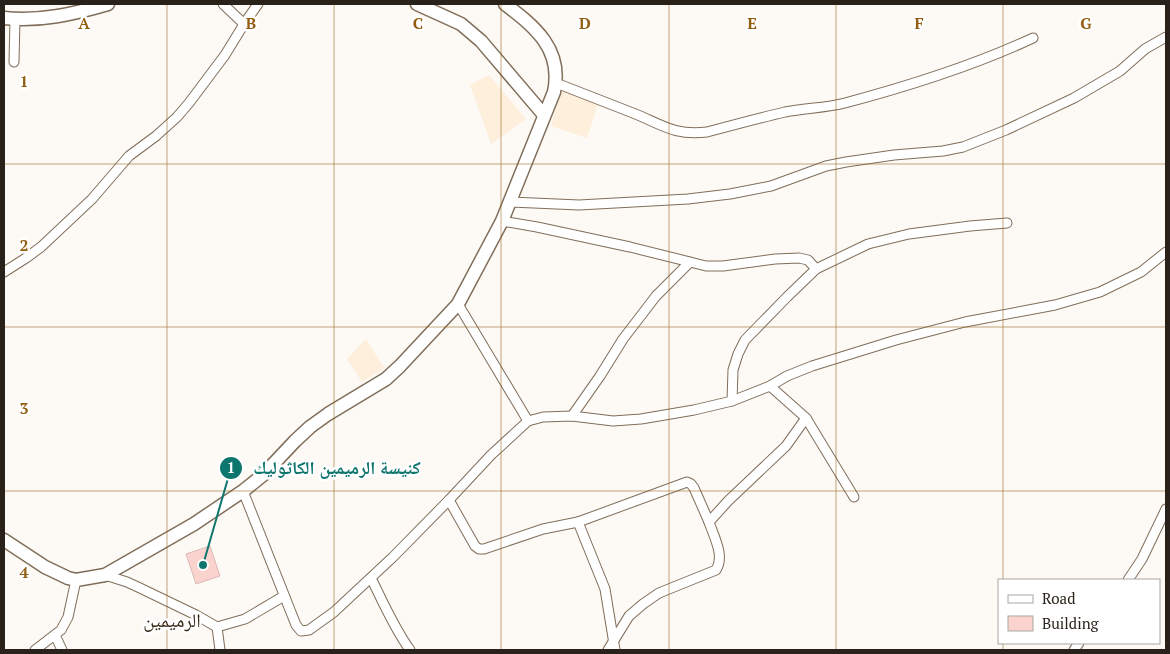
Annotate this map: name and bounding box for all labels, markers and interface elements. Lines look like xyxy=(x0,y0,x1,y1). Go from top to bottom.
text: A xyxy=(78,12,90,34)
text: B xyxy=(246,12,256,34)
text: C xyxy=(413,12,423,34)
text: D xyxy=(579,12,591,34)
text: E xyxy=(747,12,757,34)
text: F xyxy=(914,12,924,34)
text: G xyxy=(1080,12,1092,34)
text: 1 xyxy=(19,70,29,92)
text: 2 xyxy=(19,234,29,256)
text: 3 xyxy=(19,397,29,419)
callout: كنيسة الرميمين الكاثوليك xyxy=(218,451,431,484)
text: كنيسة الرميمين الكاثوليك xyxy=(253,455,421,479)
text: 1 xyxy=(227,457,235,477)
text: 4 xyxy=(19,561,29,583)
legend xyxy=(998,579,1160,644)
text: Road xyxy=(1042,588,1075,608)
district label: الرميمين xyxy=(143,607,201,632)
text: Building xyxy=(1042,613,1100,633)

